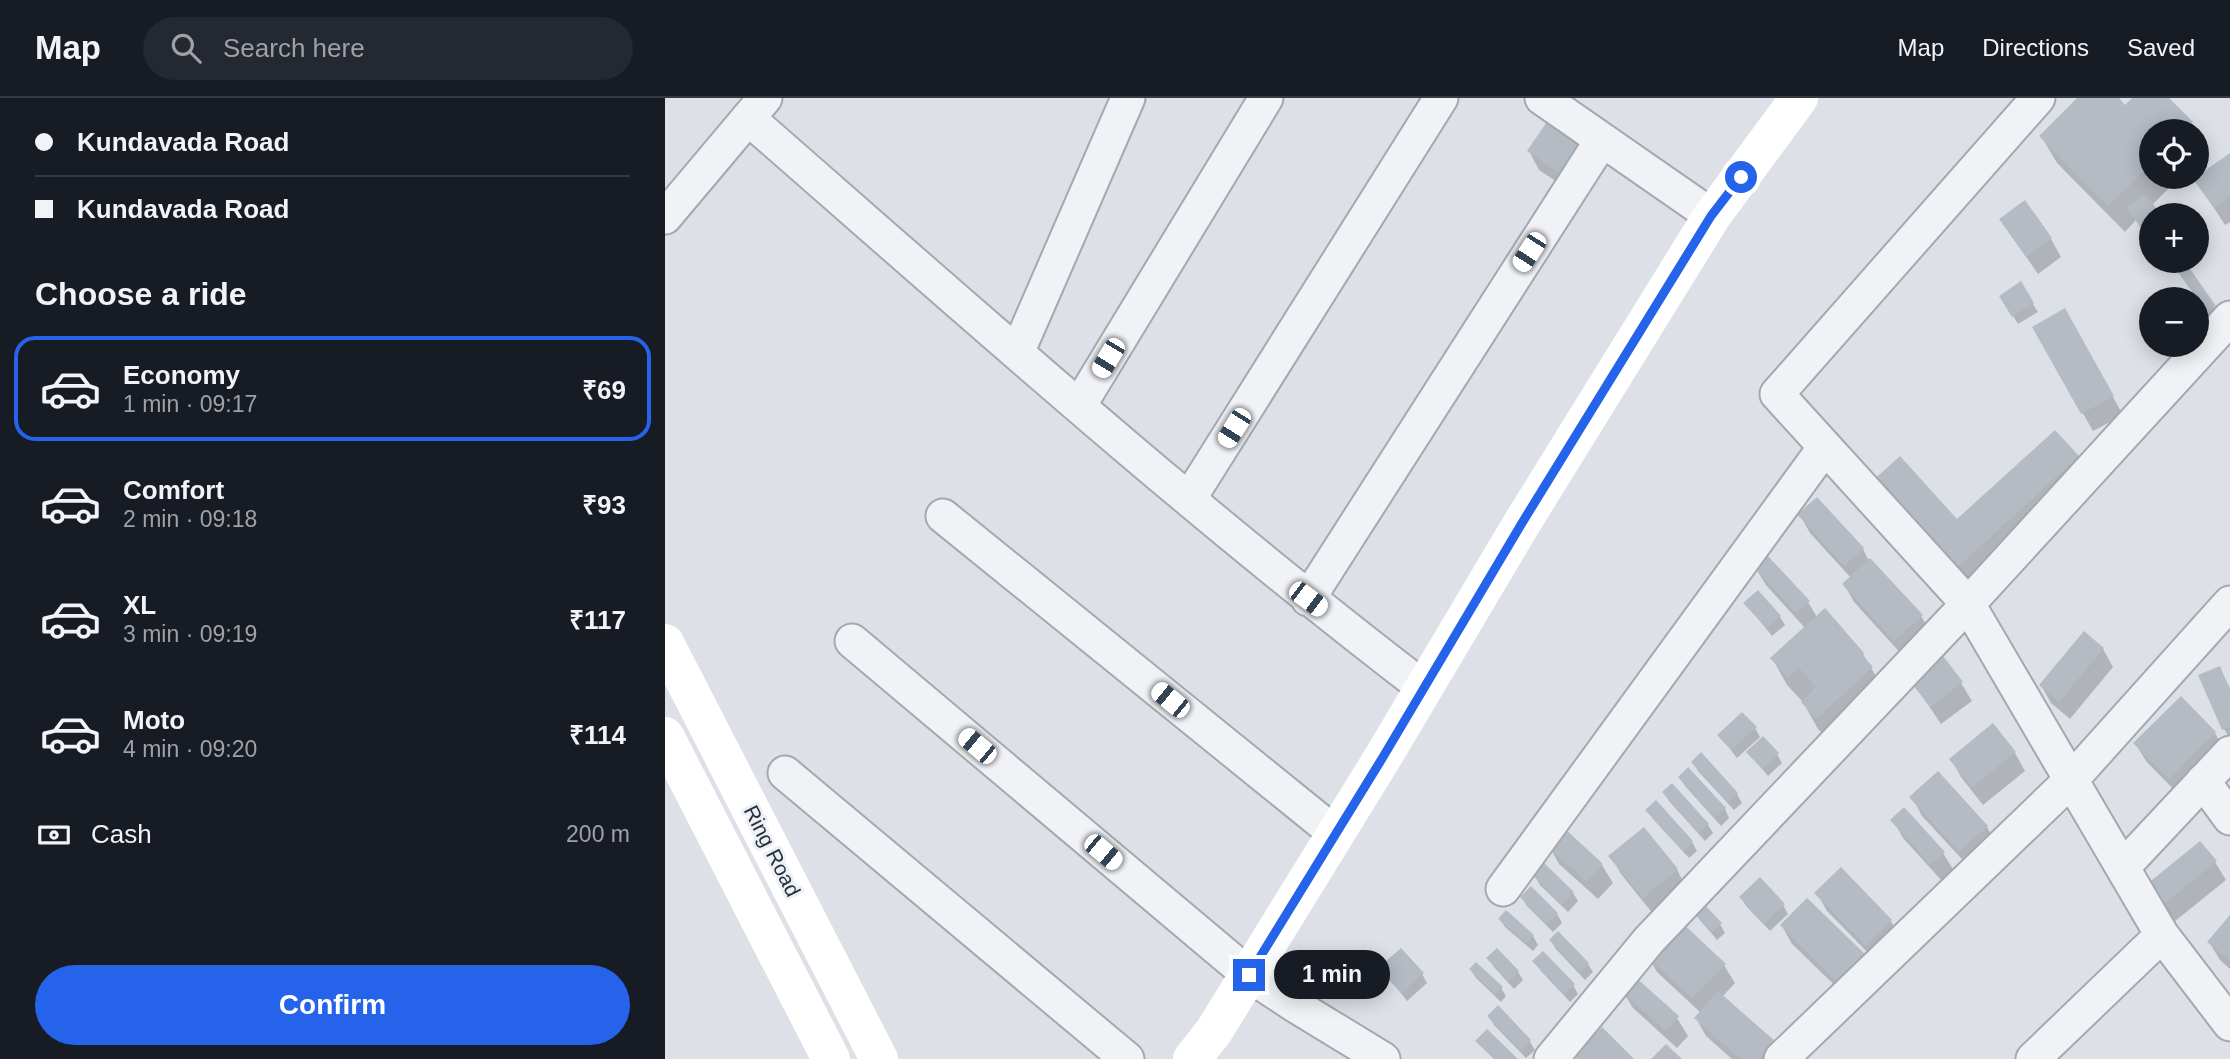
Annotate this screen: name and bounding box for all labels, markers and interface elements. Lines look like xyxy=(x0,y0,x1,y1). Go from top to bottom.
search box xyxy=(143,17,633,80)
text: Map xyxy=(35,29,101,66)
icon: search xyxy=(167,29,205,67)
text: Search here xyxy=(223,33,365,63)
text: Map xyxy=(1898,34,1944,61)
text: Directions xyxy=(1982,34,2089,61)
text: Saved xyxy=(2127,34,2195,61)
map controls xyxy=(2139,119,2209,357)
button: locate xyxy=(2139,119,2209,189)
text: Kundavada Road xyxy=(77,127,289,157)
route start xyxy=(1725,161,1757,193)
text: Kundavada Road xyxy=(77,194,289,224)
button: + xyxy=(2139,203,2209,273)
car xyxy=(1509,229,1550,275)
text: Choose a ride xyxy=(35,276,247,312)
button: − xyxy=(2139,287,2209,357)
car xyxy=(1089,335,1128,381)
icon: car xyxy=(39,357,102,420)
text: Economy xyxy=(123,360,240,390)
text: ₹69 xyxy=(582,375,626,405)
text: 1 min · 09:17 xyxy=(123,391,257,417)
car xyxy=(1214,405,1255,451)
icon: car xyxy=(39,472,102,535)
text: Comfort xyxy=(123,475,224,505)
text: ₹93 xyxy=(582,490,626,520)
text: 2 min · 09:18 xyxy=(123,506,257,532)
car xyxy=(1285,578,1332,620)
icon: car xyxy=(39,587,102,650)
text: XL xyxy=(123,590,156,620)
text: ₹117 xyxy=(569,605,626,635)
text: 3 min · 09:19 xyxy=(123,621,257,647)
car xyxy=(1148,679,1193,721)
icon: car xyxy=(39,702,102,765)
text: Moto xyxy=(123,705,185,735)
text: ₹114 xyxy=(569,720,626,750)
car xyxy=(955,724,1000,768)
text: 4 min · 09:20 xyxy=(123,736,257,762)
street label: Ring Road xyxy=(740,801,805,900)
icon: cash xyxy=(35,816,73,854)
text: Cash xyxy=(91,819,152,849)
text: 200 m xyxy=(566,821,630,847)
car xyxy=(1081,830,1126,874)
callout: 1 min xyxy=(1273,950,1389,1000)
route end xyxy=(1233,959,1265,991)
text: 1 min xyxy=(1302,961,1362,987)
button: Confirm xyxy=(35,965,630,1045)

